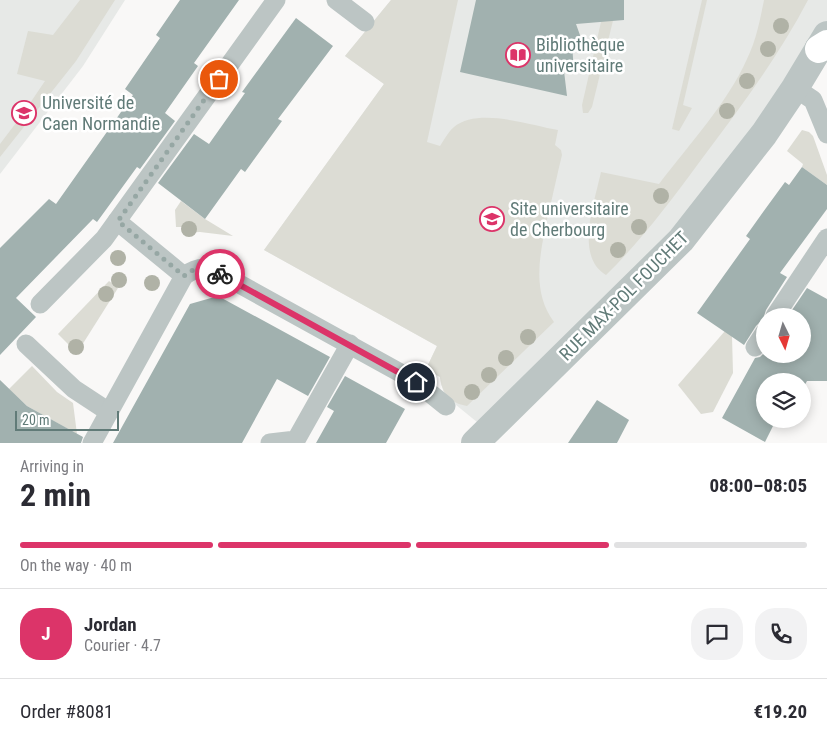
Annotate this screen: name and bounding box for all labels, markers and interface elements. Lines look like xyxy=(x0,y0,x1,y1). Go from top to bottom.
place label: Bibliothèque universitaire xyxy=(536,34,625,76)
library icon: Bibliothèque universitaire xyxy=(505,42,531,68)
pin xyxy=(198,58,240,100)
icon: bag xyxy=(205,65,233,93)
place label: Université de Caen Normandie xyxy=(42,92,160,134)
school or university icon: Université de Caen Normandie xyxy=(11,100,37,126)
place label: Site universitaire de Cherbourg xyxy=(510,198,629,240)
school or university icon: Site universitaire de Cherbourg xyxy=(479,206,505,232)
street label: RUE MAX-POL FOUCHET xyxy=(555,227,693,365)
courier xyxy=(195,249,245,299)
icon: bike xyxy=(206,260,234,288)
north arrow xyxy=(756,308,811,362)
map controls xyxy=(756,308,811,428)
pin xyxy=(395,361,437,403)
icon: home xyxy=(402,368,430,396)
button: layers xyxy=(756,373,811,428)
scale bar xyxy=(15,408,119,431)
text: 20 m xyxy=(22,412,50,428)
text: Arriving in xyxy=(20,457,84,476)
text: 08:00–08:05 xyxy=(709,474,807,497)
text: 2 min xyxy=(20,476,91,514)
text: On the way · 40 m xyxy=(20,556,132,575)
button: chat xyxy=(691,608,743,660)
button: phone xyxy=(755,608,807,660)
text: Jordan xyxy=(84,613,137,636)
text: J xyxy=(41,622,51,645)
text: Courier · 4.7 xyxy=(84,636,161,655)
text: Order #8081 xyxy=(20,700,113,723)
text: €19.20 xyxy=(753,700,807,723)

